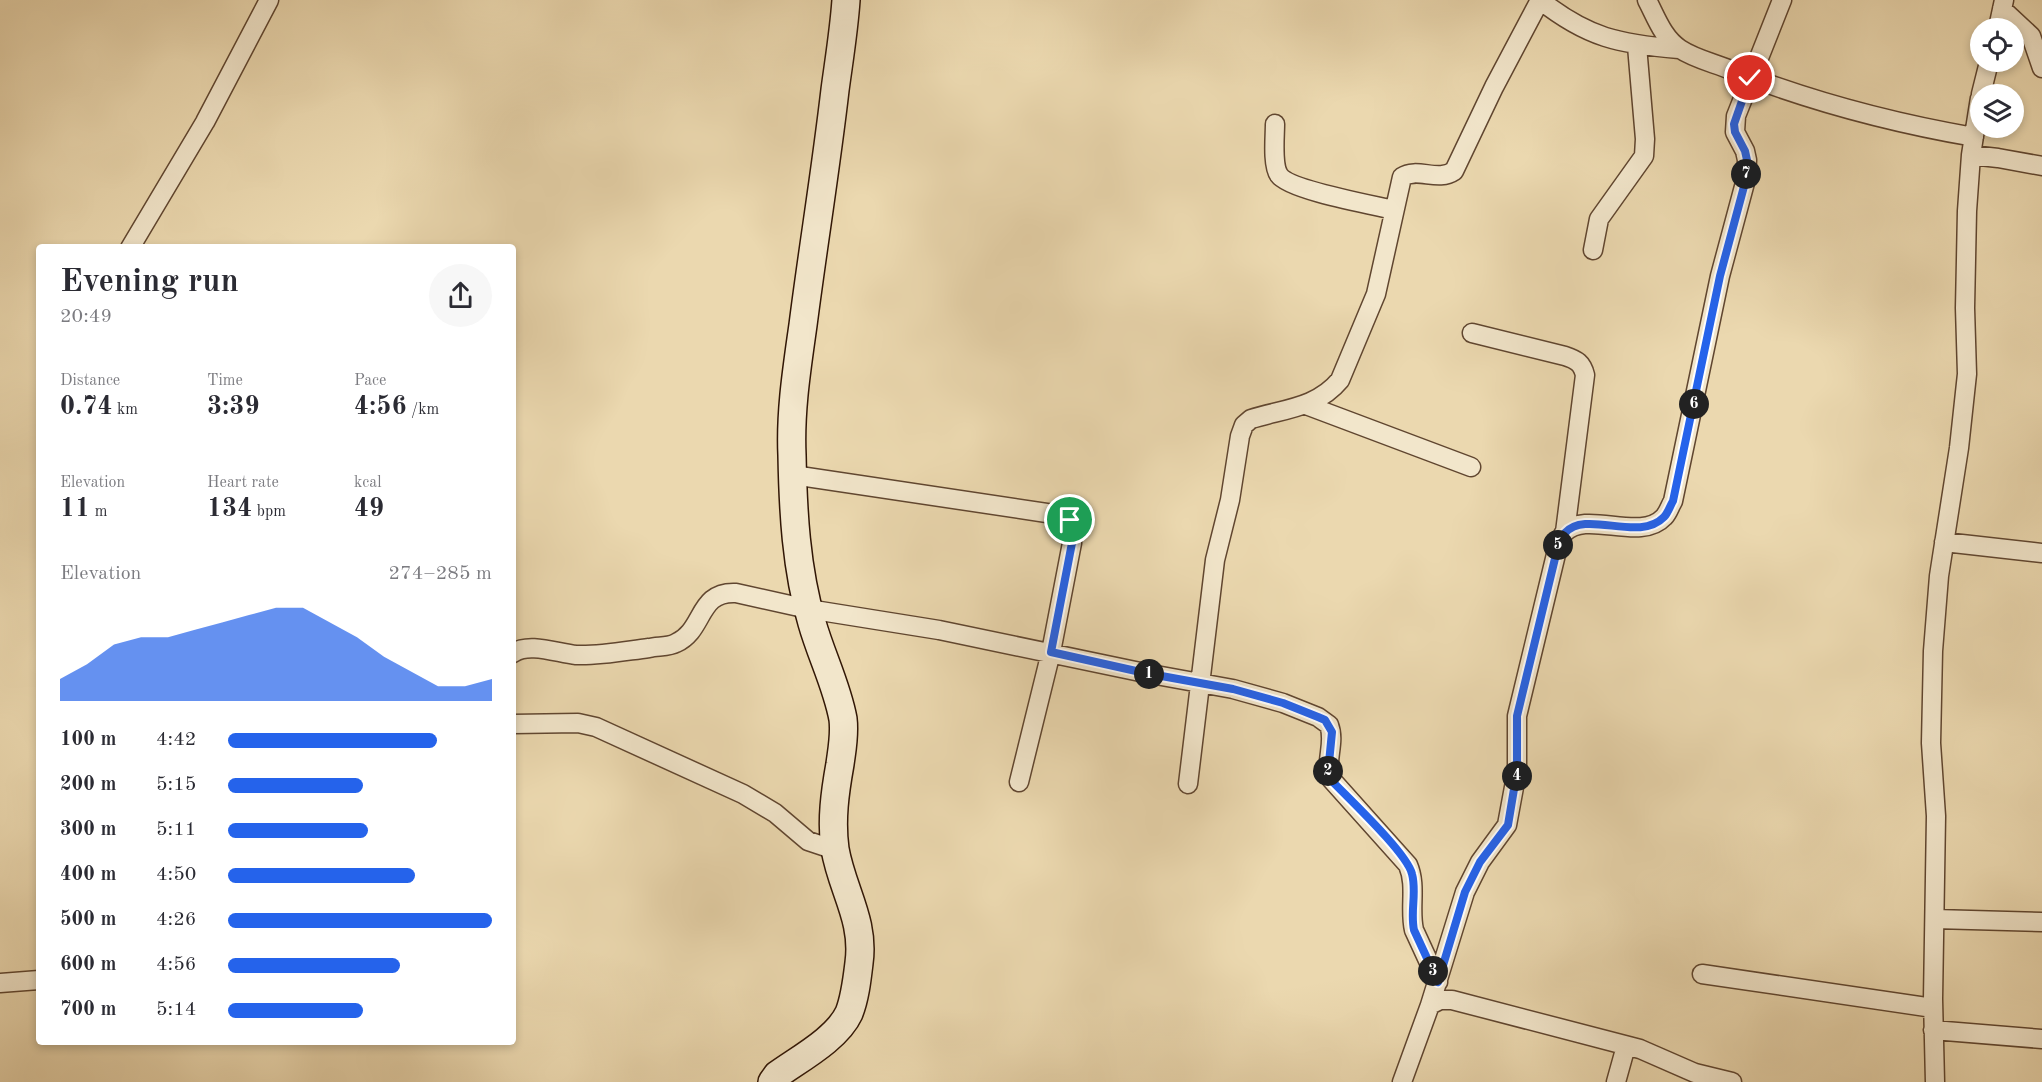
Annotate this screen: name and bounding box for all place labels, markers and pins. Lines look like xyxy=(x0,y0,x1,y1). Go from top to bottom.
pin xyxy=(1724,52,1775,103)
pin: 7 xyxy=(1731,159,1761,189)
pin: 6 xyxy=(1679,389,1709,419)
pin xyxy=(1044,494,1095,545)
pin: 5 xyxy=(1543,530,1573,560)
pin: 1 xyxy=(1134,659,1164,689)
pin: 2 xyxy=(1313,756,1343,786)
pin: 4 xyxy=(1502,761,1532,791)
pin: 3 xyxy=(1418,956,1448,986)

